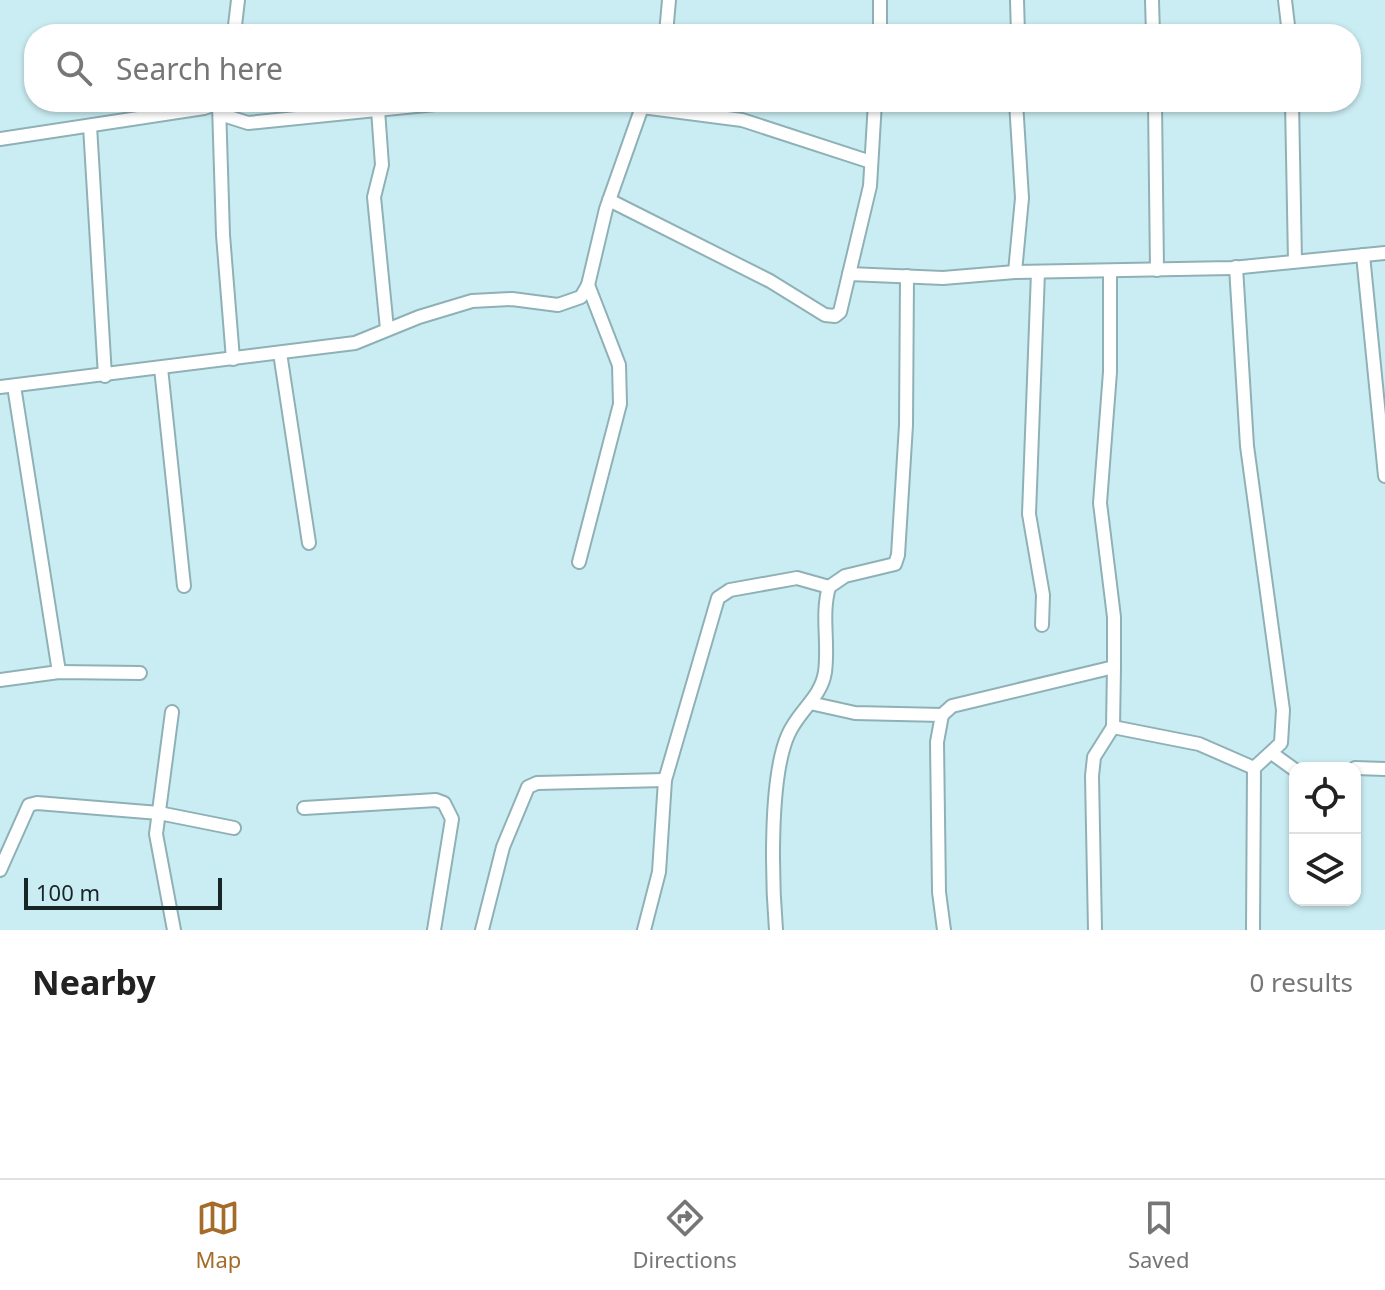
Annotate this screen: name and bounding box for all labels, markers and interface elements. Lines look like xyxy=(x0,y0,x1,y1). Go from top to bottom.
search box xyxy=(24,24,1361,112)
icon: search xyxy=(52,46,96,90)
text: Search here xyxy=(116,48,283,89)
map controls xyxy=(1289,762,1361,906)
button: locate xyxy=(1289,762,1361,834)
button: layers xyxy=(1289,834,1361,906)
scale bar xyxy=(24,874,222,910)
text: 100 m xyxy=(36,877,100,907)
text: Nearby xyxy=(32,959,156,1005)
text: 0 results xyxy=(1249,964,1353,1000)
tab: Map xyxy=(196,1196,241,1274)
tab: Directions xyxy=(632,1196,737,1274)
tab: Saved xyxy=(1128,1196,1189,1274)

